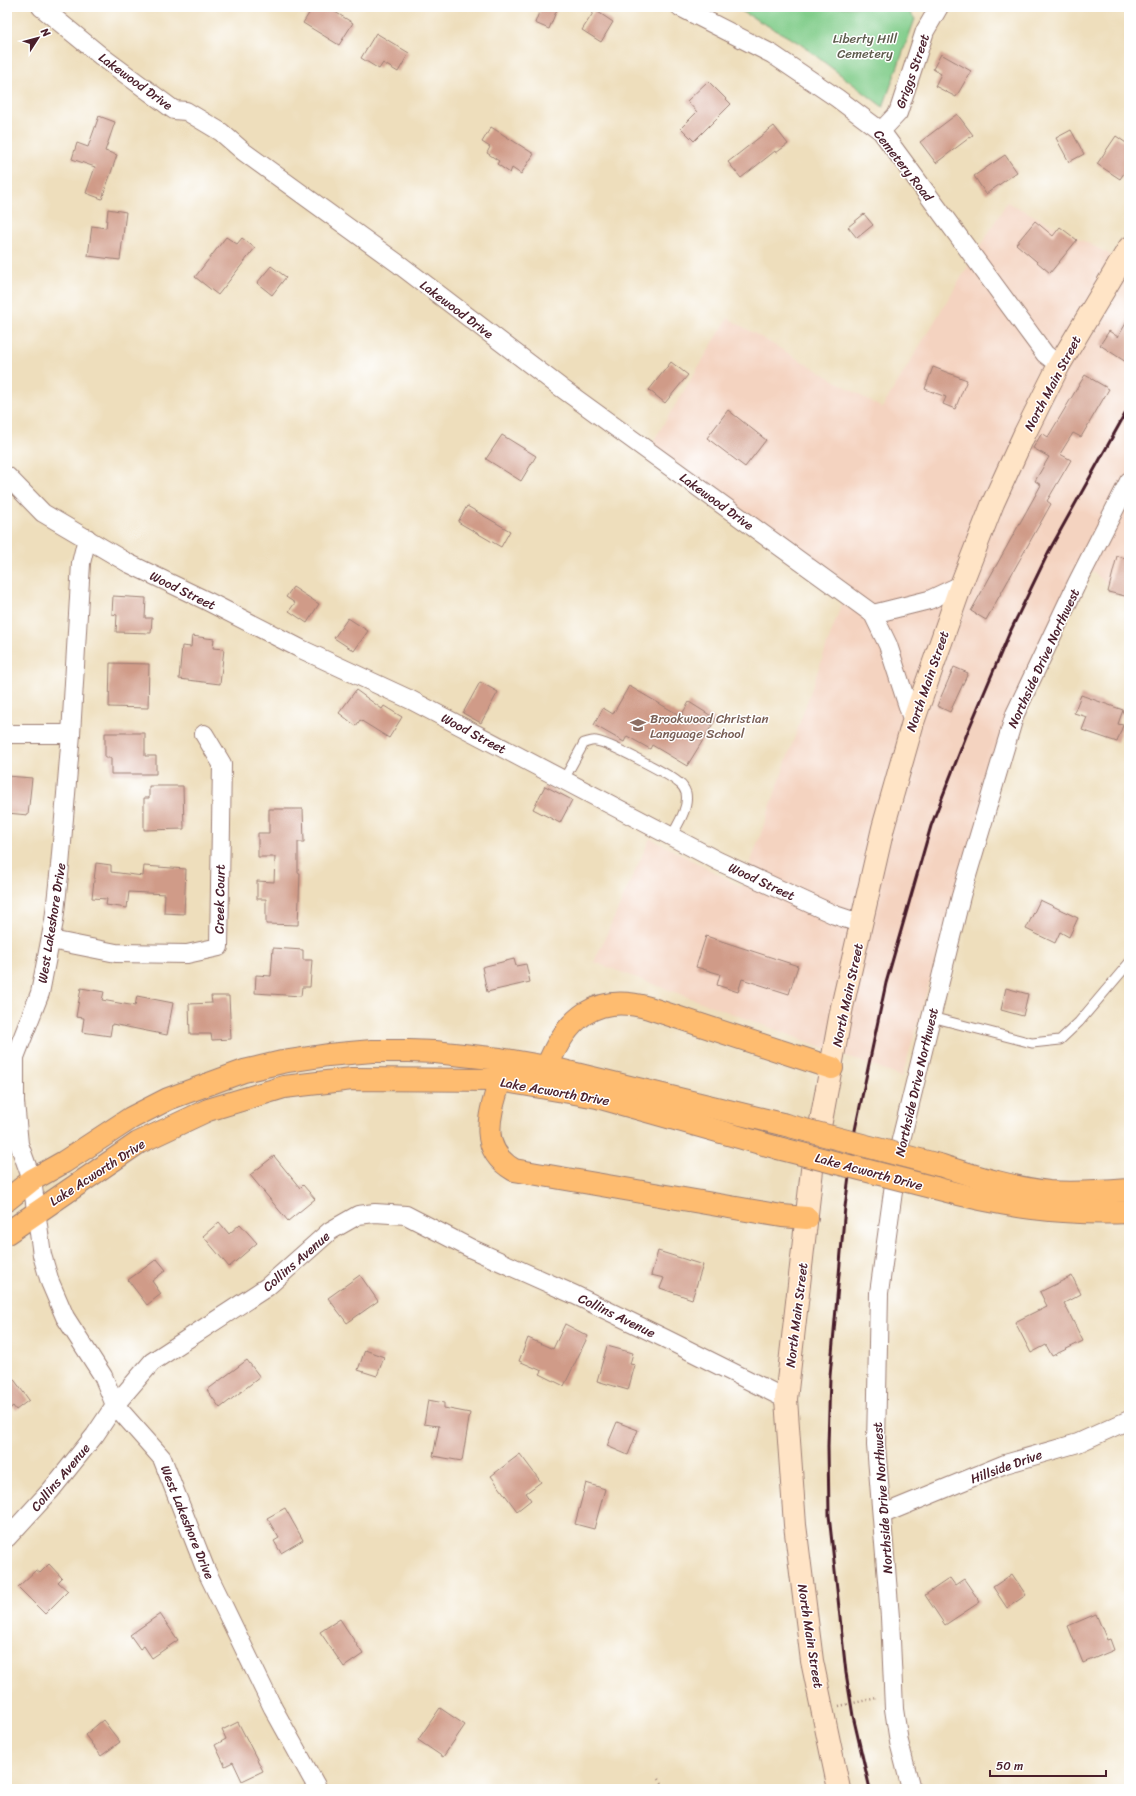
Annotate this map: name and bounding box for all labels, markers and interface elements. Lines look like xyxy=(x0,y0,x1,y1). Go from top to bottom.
north arrow xyxy=(18,18,58,58)
text: N xyxy=(35,23,56,41)
park label: Liberty Hill Cemetery xyxy=(833,27,897,65)
street label: Griggs Street xyxy=(889,30,936,112)
street label: Lakewood Drive xyxy=(94,46,178,116)
street label: Cemetery Road xyxy=(868,124,940,207)
street label: Lakewood Drive xyxy=(415,274,499,345)
street label: North Main Street xyxy=(1018,331,1087,435)
street label: Lakewood Drive xyxy=(675,466,759,536)
street label: Wood Street xyxy=(146,564,220,617)
street label: Northside Drive Northwest xyxy=(1001,584,1086,732)
street label: North Main Street xyxy=(899,627,956,735)
street label: Wood Street xyxy=(437,707,511,760)
place label: Brookwood Christian Language School xyxy=(650,707,769,745)
school or university icon: Brookwood Christian Language School xyxy=(629,716,647,734)
street label: Wood Street xyxy=(725,856,799,907)
street label: West Lakeshore Drive xyxy=(31,861,72,985)
street label: Creek Court xyxy=(207,864,232,934)
street label: North Main Street xyxy=(825,941,870,1049)
street label: Northside Drive Northwest xyxy=(888,1005,945,1159)
street label: Lake Acworth Drive xyxy=(498,1071,612,1112)
street label: Lake Acworth Drive xyxy=(45,1132,150,1212)
street label: Lake Acworth Drive xyxy=(812,1146,926,1197)
street label: Collins Avenue xyxy=(257,1225,336,1298)
street label: North Main Street xyxy=(779,1261,814,1369)
street label: Collins Avenue xyxy=(574,1287,660,1344)
street label: Northside Drive Northwest xyxy=(866,1421,899,1575)
street label: Collins Avenue xyxy=(25,1438,96,1517)
street label: Hillside Drive xyxy=(967,1443,1046,1490)
street label: West Lakeshore Drive xyxy=(154,1461,221,1583)
street label: North Main Street xyxy=(791,1582,830,1690)
scale bar xyxy=(990,1752,1106,1778)
text: 50 m xyxy=(996,1755,1023,1777)

